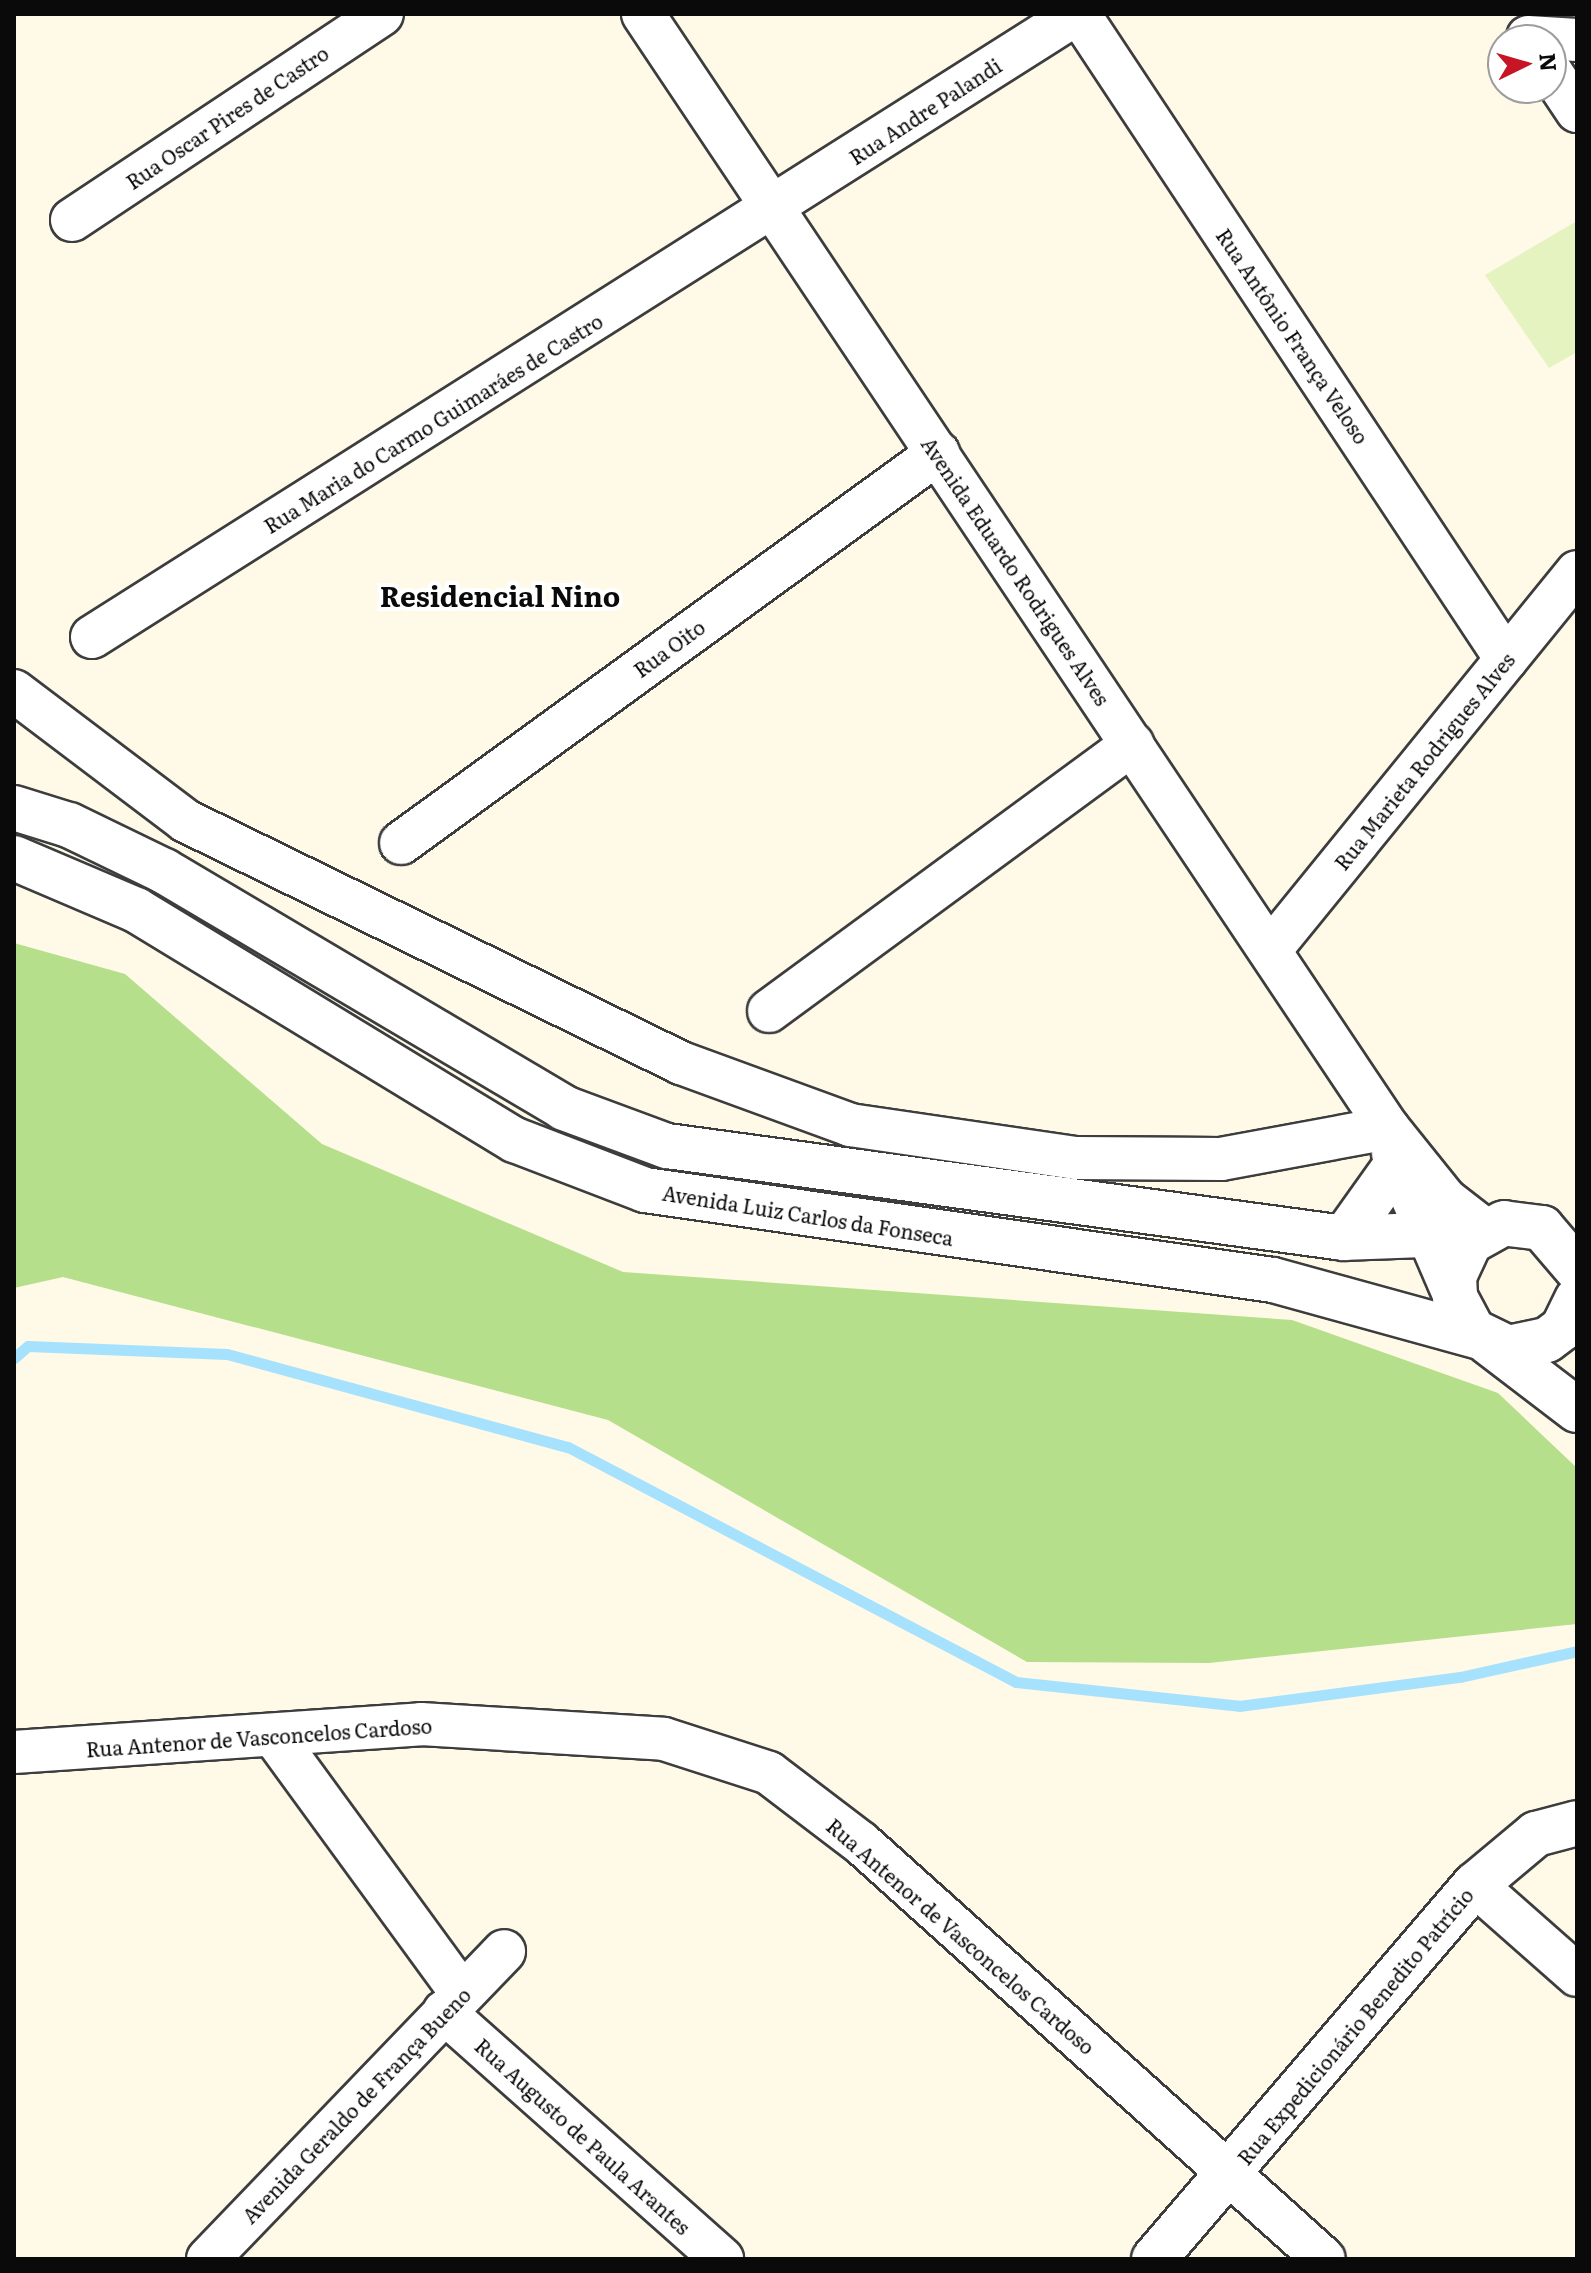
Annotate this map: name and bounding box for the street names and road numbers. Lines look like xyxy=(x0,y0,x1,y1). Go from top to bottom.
street label: Rua Oscar Pires de Castro xyxy=(121,40,333,194)
street label: Rua Andre Palandi xyxy=(845,53,1005,169)
street label: Rua Antônio França Veloso xyxy=(1212,224,1374,448)
street label: Rua Maria do Carmo Guimaráes de Castro xyxy=(259,308,607,538)
street label: Avenida Eduardo Rodrigues Alves xyxy=(917,432,1115,710)
street label: Rua Oito xyxy=(629,614,709,682)
street label: Rua Marieta Rodrigues Alves xyxy=(1329,648,1519,874)
street label: Avenida Luiz Carlos da Fonseca xyxy=(661,1180,955,1250)
street label: Rua Antenor de Vasconcelos Cardoso xyxy=(85,1713,433,1761)
street label: Rua Antenor de Vasconcelos Cardoso xyxy=(822,1813,1100,2059)
street label: Rua Expedicionário Benedito Patrício xyxy=(1232,1883,1478,2169)
street label: Avenida Geraldo de França Bueno xyxy=(237,1982,475,2228)
street label: Rua Augusto de Paula Arantes xyxy=(471,2033,695,2239)

